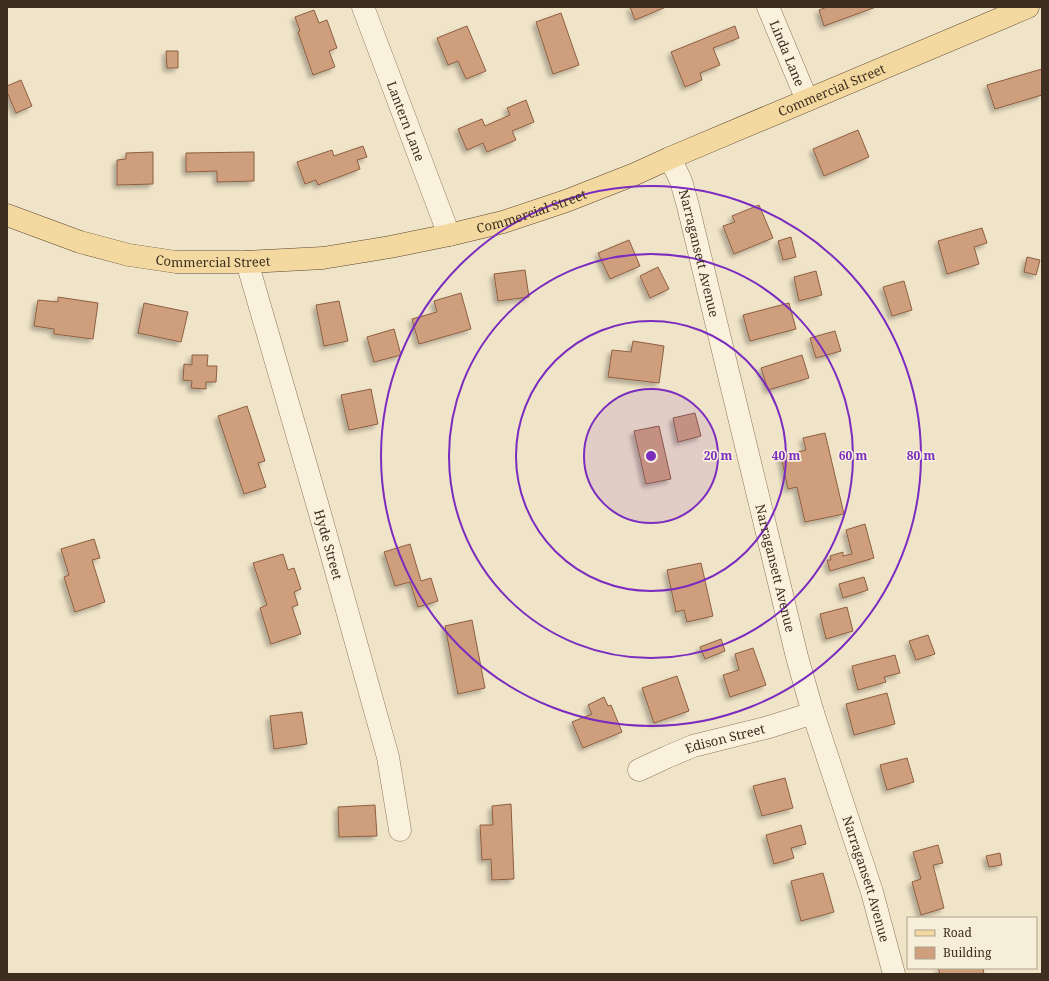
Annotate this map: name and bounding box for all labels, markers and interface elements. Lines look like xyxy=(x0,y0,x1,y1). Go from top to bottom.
street label: Linda Lane xyxy=(765,17,809,89)
street label: Commercial Street xyxy=(775,59,888,121)
street label: Lantern Lane xyxy=(383,79,429,164)
street label: Commercial Street xyxy=(474,185,589,237)
street label: Narragansett Avenue xyxy=(675,187,724,319)
street label: Commercial Street xyxy=(154,250,271,271)
text: 20 m xyxy=(704,447,732,464)
text: 40 m xyxy=(772,447,800,464)
text: 60 m xyxy=(839,447,867,464)
text: 80 m xyxy=(907,447,935,464)
centre of rings xyxy=(644,449,658,463)
street label: Narragansett Avenue xyxy=(751,502,800,634)
street label: Hyde Street xyxy=(310,507,347,582)
street label: Edison Street xyxy=(682,719,767,757)
street label: Narragansett Avenue xyxy=(838,813,894,944)
legend xyxy=(907,917,1037,969)
text: Road xyxy=(943,924,973,941)
text: Building xyxy=(943,944,992,961)

